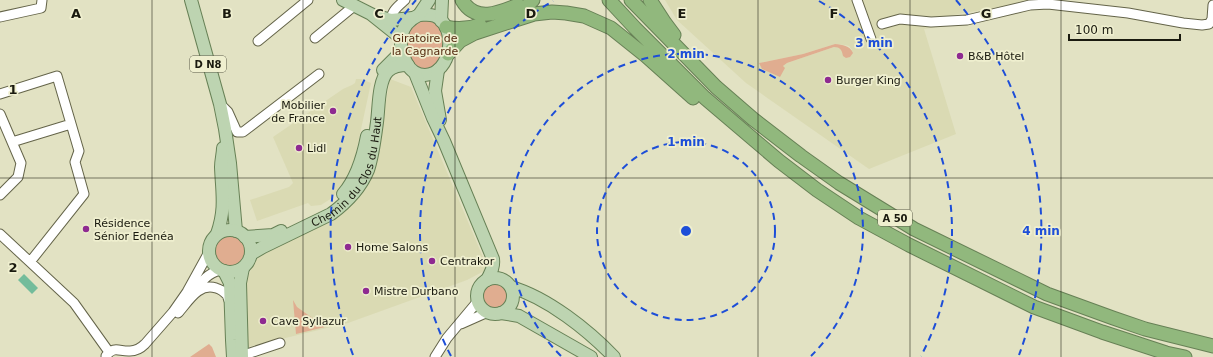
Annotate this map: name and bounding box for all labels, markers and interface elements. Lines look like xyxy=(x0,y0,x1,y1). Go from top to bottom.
text: A xyxy=(71,6,81,21)
text: B xyxy=(222,6,232,21)
text: C xyxy=(374,6,384,21)
text: D xyxy=(526,6,537,21)
text: E xyxy=(678,6,686,21)
text: F xyxy=(830,6,838,21)
text: G xyxy=(981,6,991,21)
scale bar xyxy=(1069,16,1180,42)
text: 100 m xyxy=(1075,23,1113,37)
park label: Giratoire de la Cagnarde xyxy=(392,32,458,58)
text: 3 min xyxy=(855,36,893,50)
text: 2 min xyxy=(667,47,705,61)
place label: B&B Hôtel xyxy=(968,50,1024,63)
marker: B&B Hôtel xyxy=(955,51,965,61)
road number: D N8 xyxy=(190,56,226,72)
place label: Burger King xyxy=(836,74,901,87)
marker: Burger King xyxy=(823,75,833,85)
text: 1 xyxy=(8,82,18,97)
place label: Mobilier de France xyxy=(271,99,325,125)
marker: Mobilier de France xyxy=(328,106,338,116)
street label: Chemin du Clos du Haut xyxy=(309,115,384,229)
text: 1 min xyxy=(667,135,705,149)
place label: Lidl xyxy=(307,142,326,155)
marker: Lidl xyxy=(294,143,304,153)
road number: A 50 xyxy=(878,210,912,226)
place label: Résidence Sénior Edenéa xyxy=(94,217,174,243)
marker: Résidence Sénior Edenéa xyxy=(81,224,91,234)
centre of rings xyxy=(679,224,693,238)
text: 4 min xyxy=(1022,224,1060,238)
place label: Home Salons xyxy=(356,241,428,254)
marker: Home Salons xyxy=(343,242,353,252)
place label: Centrakor xyxy=(440,255,495,268)
marker: Centrakor xyxy=(427,256,437,266)
text: 2 xyxy=(8,260,18,275)
place label: Mistre Durbano xyxy=(374,285,459,298)
marker: Mistre Durbano xyxy=(361,286,371,296)
place label: Cave Syllazur xyxy=(271,315,346,328)
marker: Cave Syllazur xyxy=(258,316,268,326)

